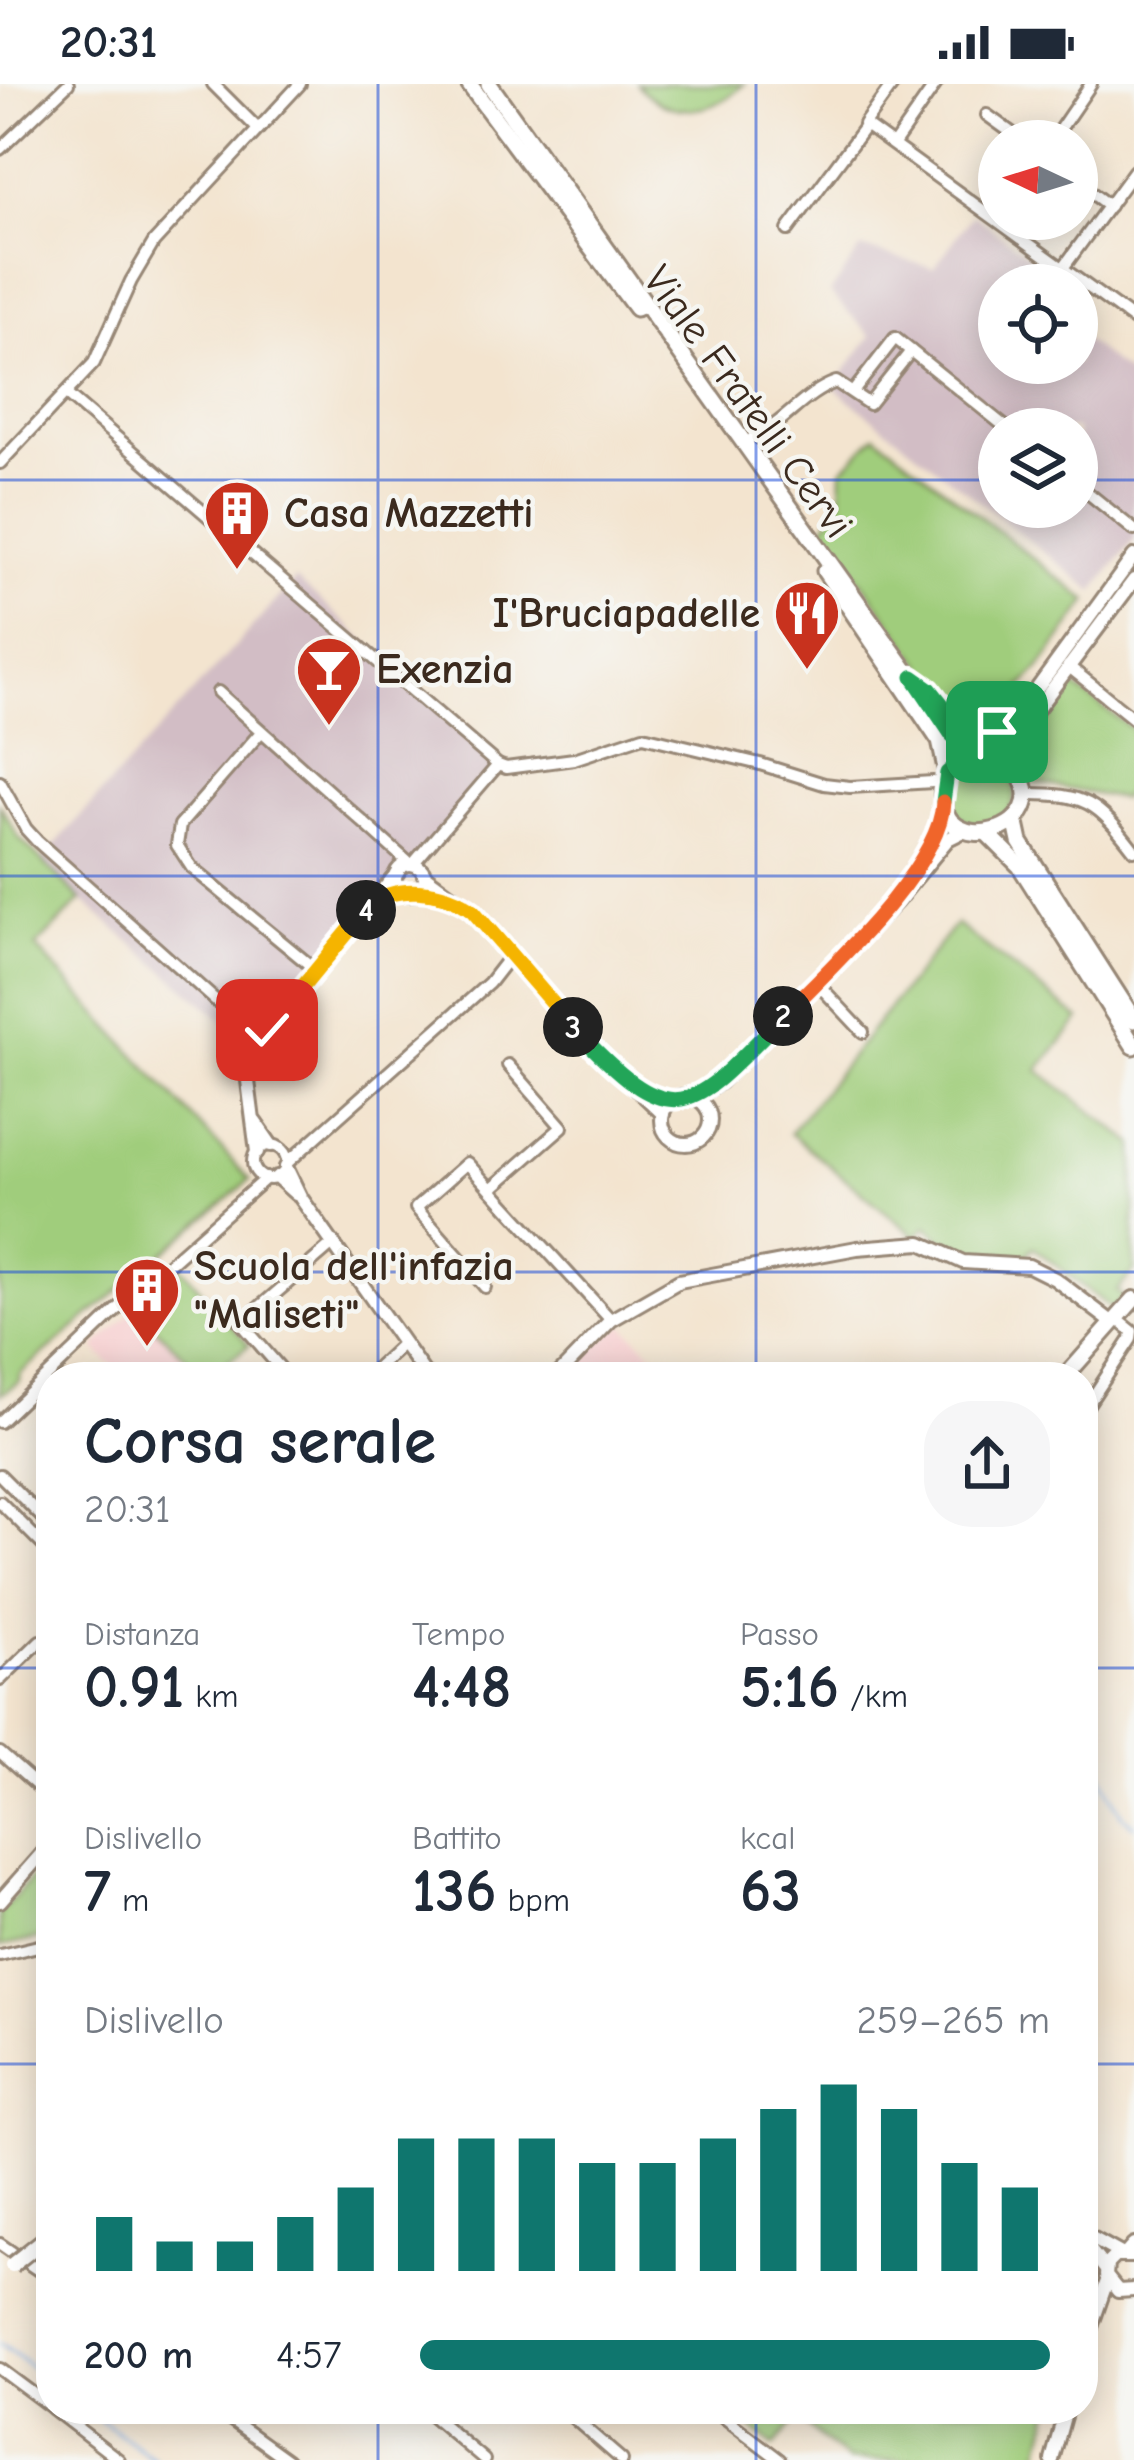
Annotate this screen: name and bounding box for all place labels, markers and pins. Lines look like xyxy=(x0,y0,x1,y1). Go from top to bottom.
building icon: Casa Mazzetti xyxy=(202,478,272,572)
place label: Casa Mazzetti xyxy=(284,489,534,538)
restaurant icon: I'Bruciapadelle xyxy=(772,578,842,672)
place label: I'Bruciapadelle xyxy=(493,589,760,638)
bar icon: Exenzia xyxy=(294,634,364,728)
place label: Exenzia xyxy=(376,645,514,694)
pin xyxy=(946,681,1048,783)
pin: 4 xyxy=(336,880,396,940)
pin xyxy=(216,979,318,1081)
pin: 2 xyxy=(753,986,813,1046)
pin: 3 xyxy=(543,997,603,1057)
place label: Scuola dell'infazia "Maliseti" xyxy=(194,1242,514,1339)
building icon: Scuola dell'infazia "Maliseti" xyxy=(112,1255,182,1349)

